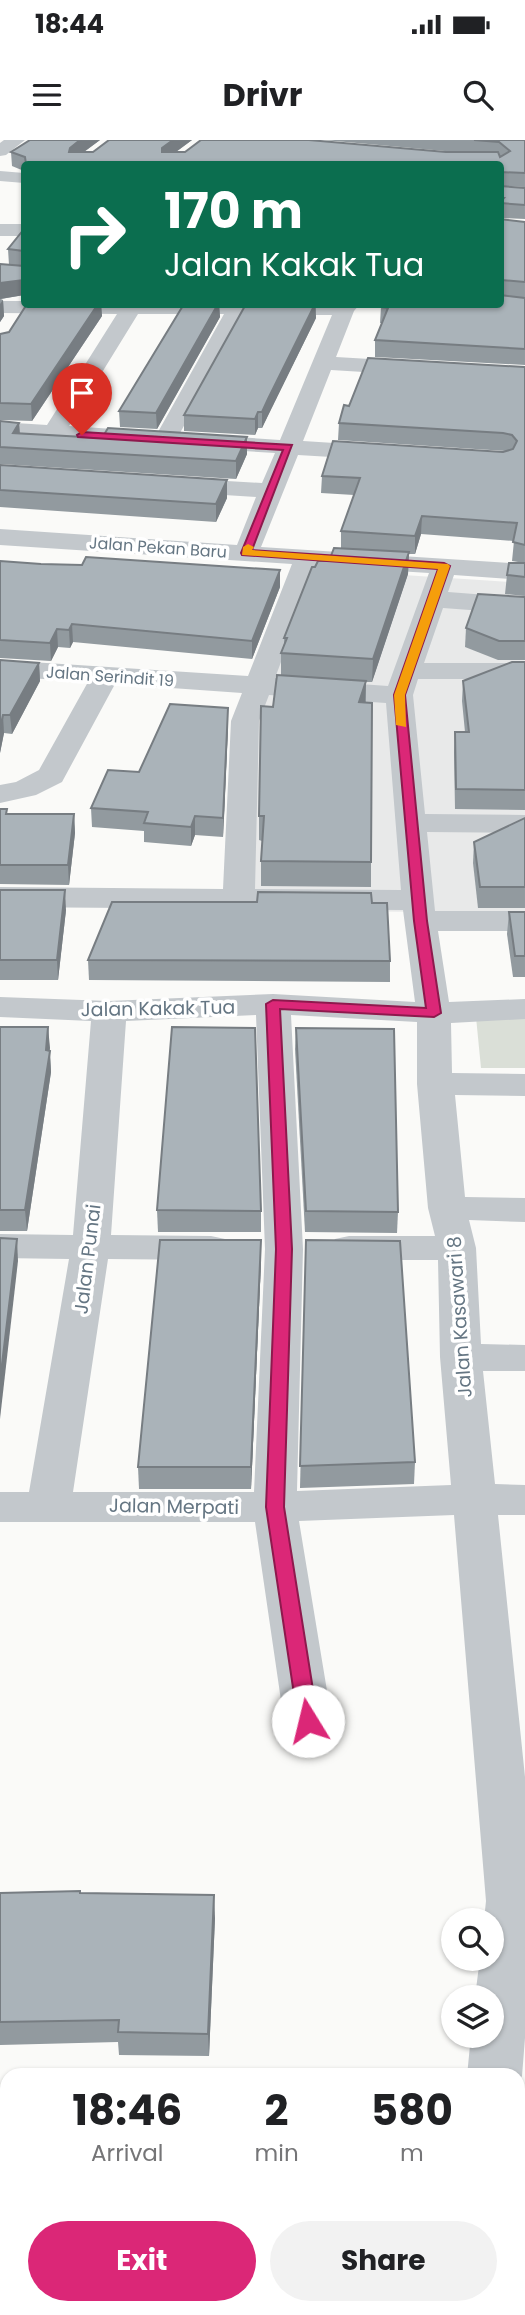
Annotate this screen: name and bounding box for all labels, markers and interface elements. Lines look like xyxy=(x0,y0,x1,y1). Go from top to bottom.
text: 18:44 xyxy=(35,6,104,42)
text: Drivr xyxy=(222,72,303,117)
icon: menu xyxy=(28,76,66,114)
icon: search xyxy=(459,76,497,114)
text: 170 m xyxy=(164,177,303,245)
icon: right xyxy=(49,189,140,280)
text: Jalan Kakak Tua xyxy=(164,242,424,287)
pin xyxy=(52,363,112,435)
icon: arrive xyxy=(63,374,101,412)
street label: Jalan Pekan Baru xyxy=(88,531,228,564)
street label: Jalan Serindit 19 xyxy=(45,661,175,692)
street label: Jalan Kakak Tua xyxy=(80,994,236,1023)
street label: Jalan Punai xyxy=(67,1203,108,1316)
street label: Jalan Kasawari 8 xyxy=(440,1235,479,1399)
street label: Jalan Merpati xyxy=(109,1492,239,1521)
position arrow xyxy=(271,1684,345,1758)
map controls xyxy=(441,1908,504,2048)
button: search xyxy=(441,1908,504,1971)
button: layers xyxy=(441,1985,504,2048)
text: 18:46 xyxy=(72,2081,182,2140)
text: 2 xyxy=(265,2081,289,2140)
text: 580 xyxy=(371,2081,453,2140)
text: Arrival xyxy=(91,2137,164,2169)
text: min xyxy=(255,2137,299,2169)
text: m xyxy=(400,2137,424,2169)
button: Exit xyxy=(28,2221,256,2301)
button: Share xyxy=(270,2221,497,2301)

